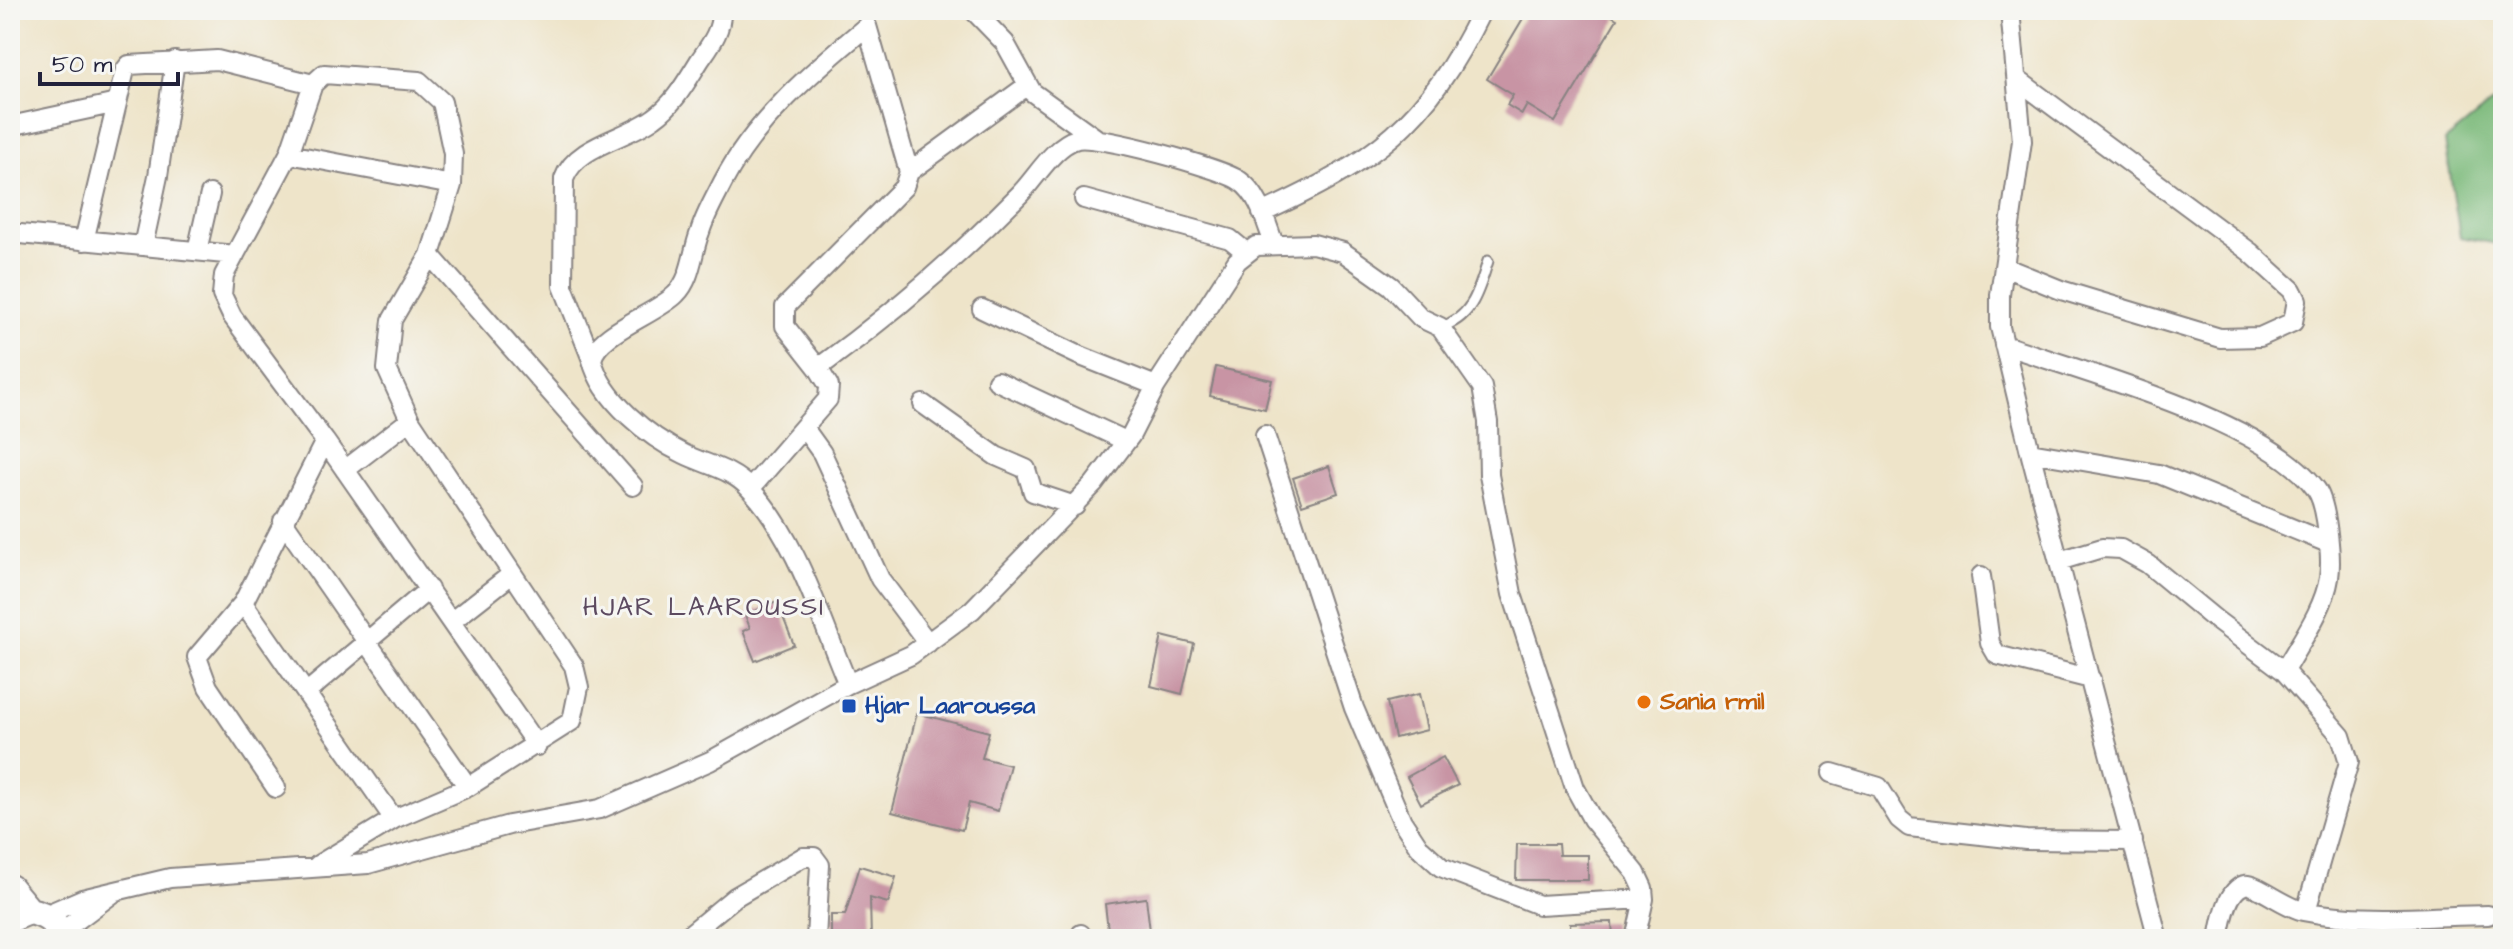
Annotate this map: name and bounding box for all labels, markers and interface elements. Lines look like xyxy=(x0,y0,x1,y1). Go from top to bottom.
scale bar xyxy=(40,36,178,86)
text: 50 m xyxy=(52,48,113,82)
district label: HJAR LAAROUSSI xyxy=(583,589,825,625)
place label: Sania rmil xyxy=(1659,685,1765,719)
place label: Hjar Laaroussa xyxy=(865,689,1036,723)
marker: Sania rmil xyxy=(1635,693,1653,711)
marker: Hjar Laaroussa xyxy=(840,697,858,715)

